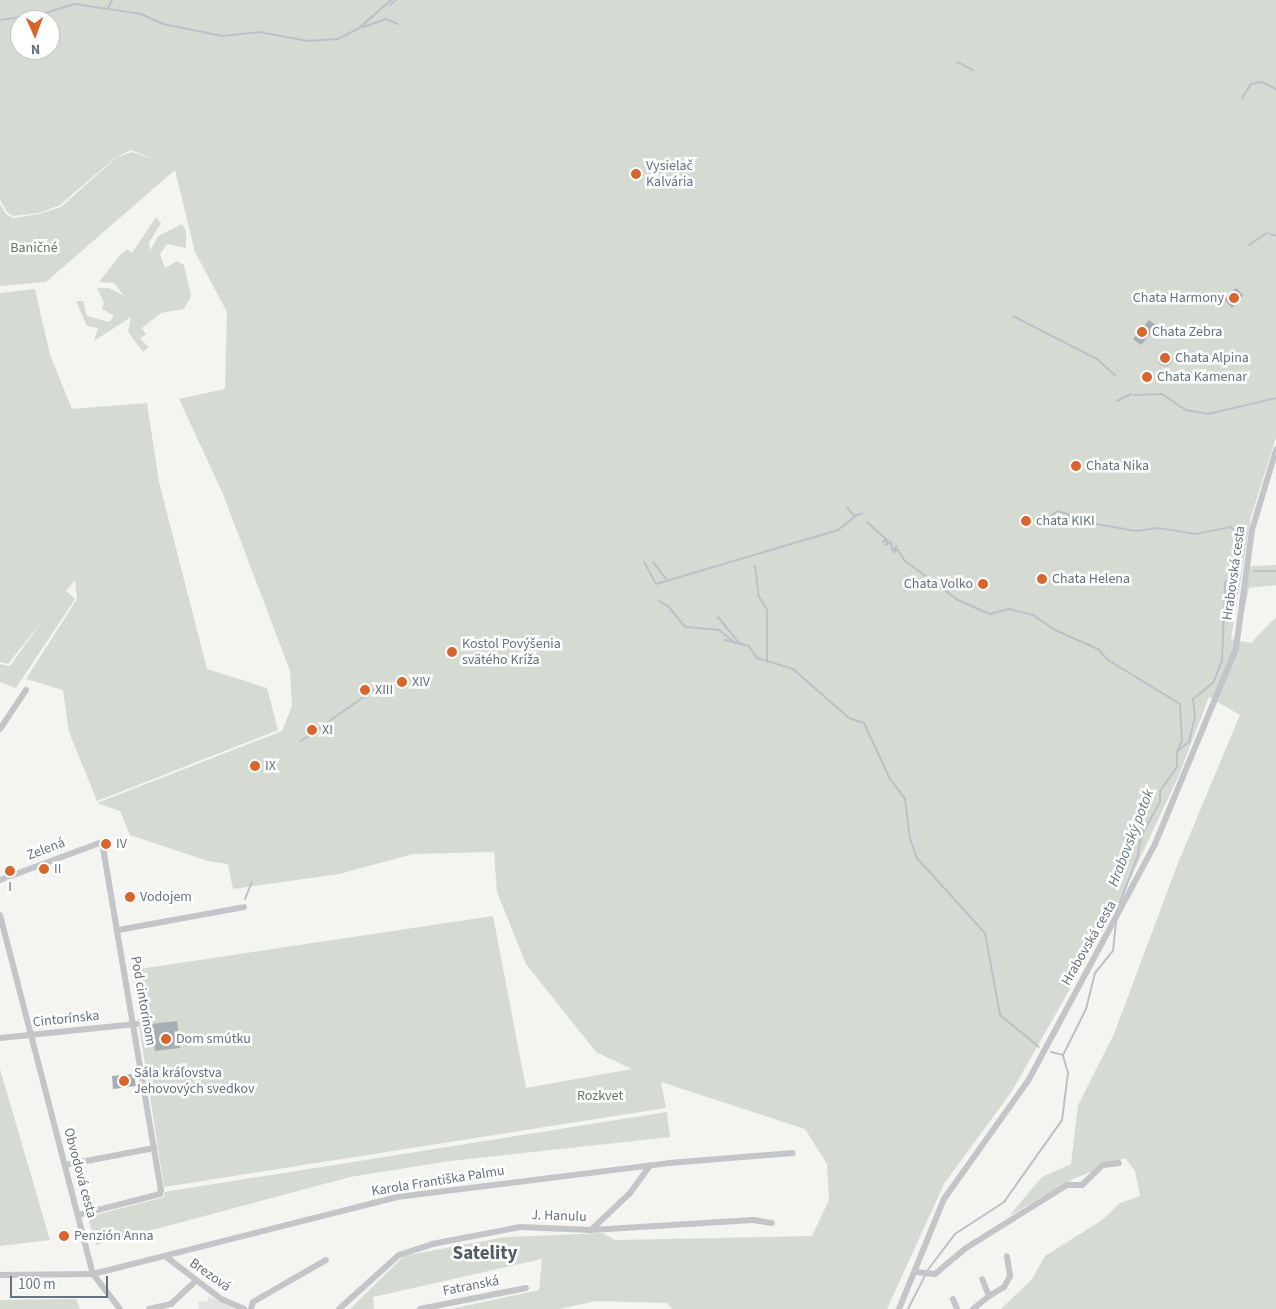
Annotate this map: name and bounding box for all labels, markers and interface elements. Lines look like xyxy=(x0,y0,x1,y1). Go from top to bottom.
north arrow xyxy=(10,10,60,60)
text: N xyxy=(30,39,40,59)
place label: Vysielač Kalvária xyxy=(646,158,693,190)
marker: Vysielač Kalvária xyxy=(630,168,642,180)
park label: Baničné xyxy=(10,240,58,256)
place label: Chata Harmony xyxy=(1133,290,1224,306)
marker: Chata Harmony xyxy=(1228,292,1240,304)
place label: Chata Zebra xyxy=(1152,324,1222,340)
marker: Chata Zebra xyxy=(1136,326,1148,338)
place label: Chata Alpina xyxy=(1175,350,1249,366)
marker: Chata Alpina xyxy=(1159,352,1171,364)
place label: Chata Kamenar xyxy=(1157,369,1247,385)
marker: Chata Kamenar xyxy=(1141,371,1153,383)
place label: Chata Nika xyxy=(1086,458,1149,474)
marker: Chata Nika xyxy=(1070,460,1082,472)
place label: chata KIKI xyxy=(1036,513,1095,529)
marker: chata KIKI xyxy=(1020,515,1032,527)
street label: Hrabovská cesta xyxy=(1219,525,1249,621)
place label: Chata Helena xyxy=(1052,571,1130,587)
marker: Chata Helena xyxy=(1036,573,1048,585)
place label: Chata Volko xyxy=(904,576,973,592)
marker: Chata Volko xyxy=(977,578,989,590)
place label: Kostol Povýšenia svätého Kríža xyxy=(462,636,561,669)
marker: Kostol Povýšenia svätého Kríža xyxy=(446,646,458,658)
place label: XIV xyxy=(412,674,430,690)
marker: XIV xyxy=(396,676,408,688)
place label: XIII xyxy=(375,682,393,698)
marker: XIII xyxy=(359,684,371,696)
place label: XI xyxy=(322,722,333,738)
marker: XI xyxy=(306,724,318,736)
place label: IX xyxy=(265,758,276,774)
marker: IX xyxy=(249,760,261,772)
water label: Hrabovský potok xyxy=(1104,787,1158,889)
street label: Zelená xyxy=(25,834,67,864)
place label: IV xyxy=(116,836,127,852)
marker: IV xyxy=(100,838,112,850)
place label: II xyxy=(54,861,61,877)
marker: II xyxy=(38,863,50,875)
marker: I xyxy=(4,865,16,877)
place label: I xyxy=(8,879,12,895)
place label: Vodojem xyxy=(140,889,192,905)
marker: Vodojem xyxy=(124,891,136,903)
street label: Hrabovská cesta xyxy=(1058,898,1120,988)
street label: Pod cintorínom xyxy=(127,955,159,1047)
street label: Cintorínska xyxy=(32,1007,100,1031)
place label: Dom smútku xyxy=(176,1031,251,1047)
marker: Dom smútku xyxy=(160,1033,172,1045)
place label: Sála kráľovstva Jehovových svedkov xyxy=(134,1065,254,1098)
marker: Sála kráľovstva Jehovových svedkov xyxy=(118,1075,130,1087)
park label: Rozkvet xyxy=(577,1088,623,1104)
street label: Obvodová cesta xyxy=(60,1126,100,1220)
street label: Karola Františka Palmu xyxy=(370,1162,506,1200)
street label: J. Hanulu xyxy=(531,1207,587,1225)
place label: Penzión Anna xyxy=(74,1228,154,1244)
marker: Penzión Anna xyxy=(58,1230,70,1242)
district label: Satelity xyxy=(453,1243,517,1265)
street label: Brezová xyxy=(186,1255,234,1295)
scale bar xyxy=(12,1266,110,1298)
street label: Fatranská xyxy=(441,1272,501,1300)
text: 100 m xyxy=(18,1274,56,1295)

